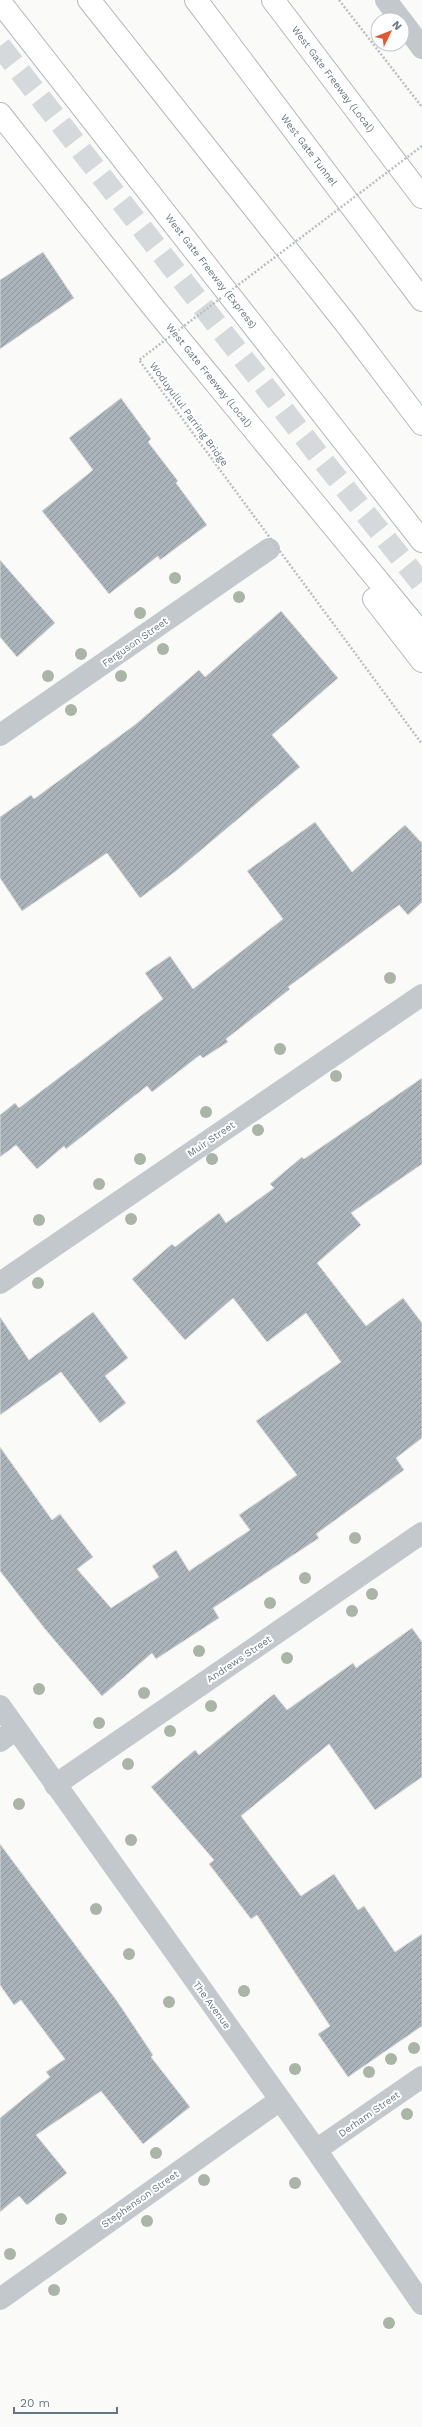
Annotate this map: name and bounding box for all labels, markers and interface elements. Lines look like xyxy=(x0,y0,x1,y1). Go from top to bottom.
north arrow xyxy=(370,12,410,52)
text: N xyxy=(389,18,404,33)
street label: West Gate Freeway (Local) xyxy=(290,24,376,134)
street label: West Gate Tunnel xyxy=(279,112,339,188)
street label: West Gate Freeway (Express) xyxy=(163,212,259,330)
street label: West Gate Freeway (Local) xyxy=(164,321,254,429)
street label: Woduyullul Parring Bridge xyxy=(148,360,230,468)
street label: Ferguson Street xyxy=(100,615,171,669)
street label: Muir Street xyxy=(185,1119,237,1159)
street label: Andrews Street xyxy=(205,1633,274,1685)
street label: The Avenue xyxy=(191,1979,233,2031)
street label: Derham Street xyxy=(336,2088,402,2139)
street label: Stephenson Street xyxy=(99,2168,181,2230)
scale bar xyxy=(14,2389,117,2415)
text: 20 m xyxy=(20,2396,50,2410)

